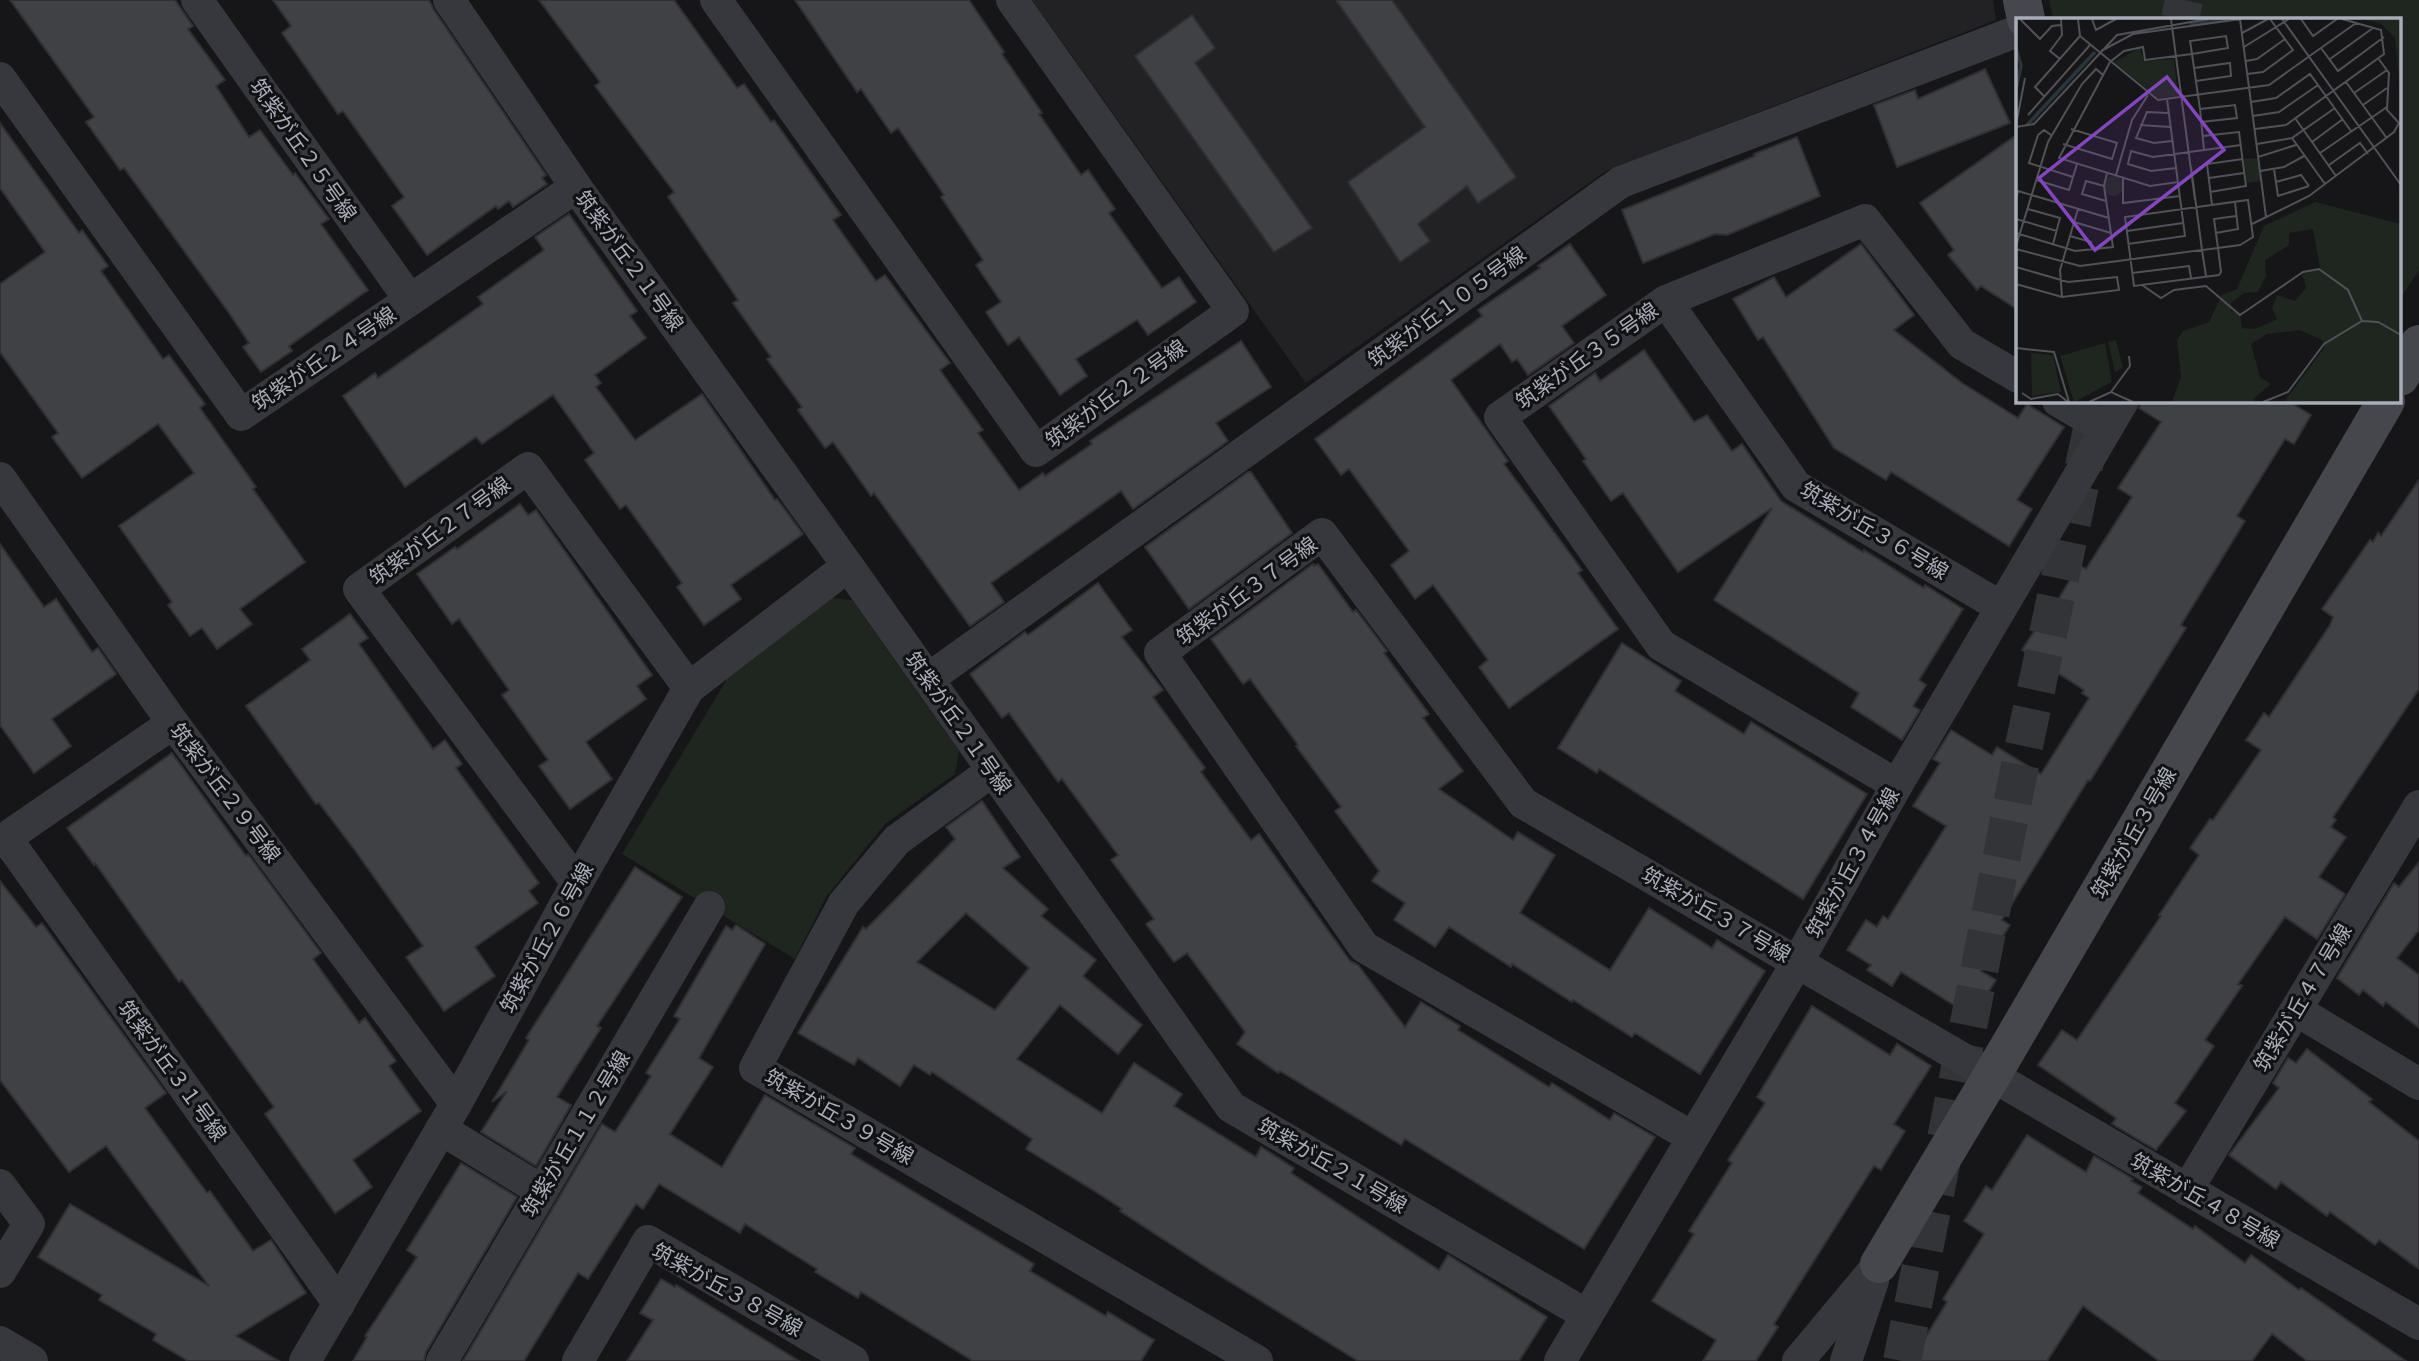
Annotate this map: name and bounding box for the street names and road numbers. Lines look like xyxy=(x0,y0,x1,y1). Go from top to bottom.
street label: 筑紫が丘２５号線 xyxy=(243,73,363,227)
street label: 筑紫が丘２１号線 xyxy=(568,184,691,337)
street label: 筑紫が丘１０５号線 xyxy=(1362,239,1532,374)
street label: 筑紫が丘３５号線 xyxy=(1510,296,1664,416)
street label: 筑紫が丘２４号線 xyxy=(246,300,401,418)
street label: 筑紫が丘２２号線 xyxy=(1039,332,1192,455)
street label: 筑紫が丘２７号線 xyxy=(363,469,516,592)
street label: 筑紫が丘３６号線 xyxy=(1795,475,1954,586)
street label: 筑紫が丘３７号線 xyxy=(1170,529,1323,652)
street label: 筑紫が丘２１号線 xyxy=(898,646,1018,800)
street label: 筑紫が丘２９号線 xyxy=(163,717,288,869)
street label: 筑紫が丘３号線 xyxy=(2084,762,2183,904)
street label: 筑紫が丘３４号線 xyxy=(1799,782,1906,943)
street label: 筑紫が丘２６号線 xyxy=(493,857,600,1018)
street label: 筑紫が丘３７号線 xyxy=(1636,860,1796,969)
street label: 筑紫が丘４７号線 xyxy=(2247,918,2358,1077)
street label: 筑紫が丘３１号線 xyxy=(111,994,234,1147)
street label: 筑紫が丘１１２号線 xyxy=(514,1045,637,1222)
street label: 筑紫が丘３９号線 xyxy=(759,1062,919,1171)
street label: 筑紫が丘２１号線 xyxy=(1252,1111,1412,1220)
street label: 筑紫が丘４８号線 xyxy=(2125,1146,2285,1255)
street label: 筑紫が丘３８号線 xyxy=(647,1236,808,1343)

